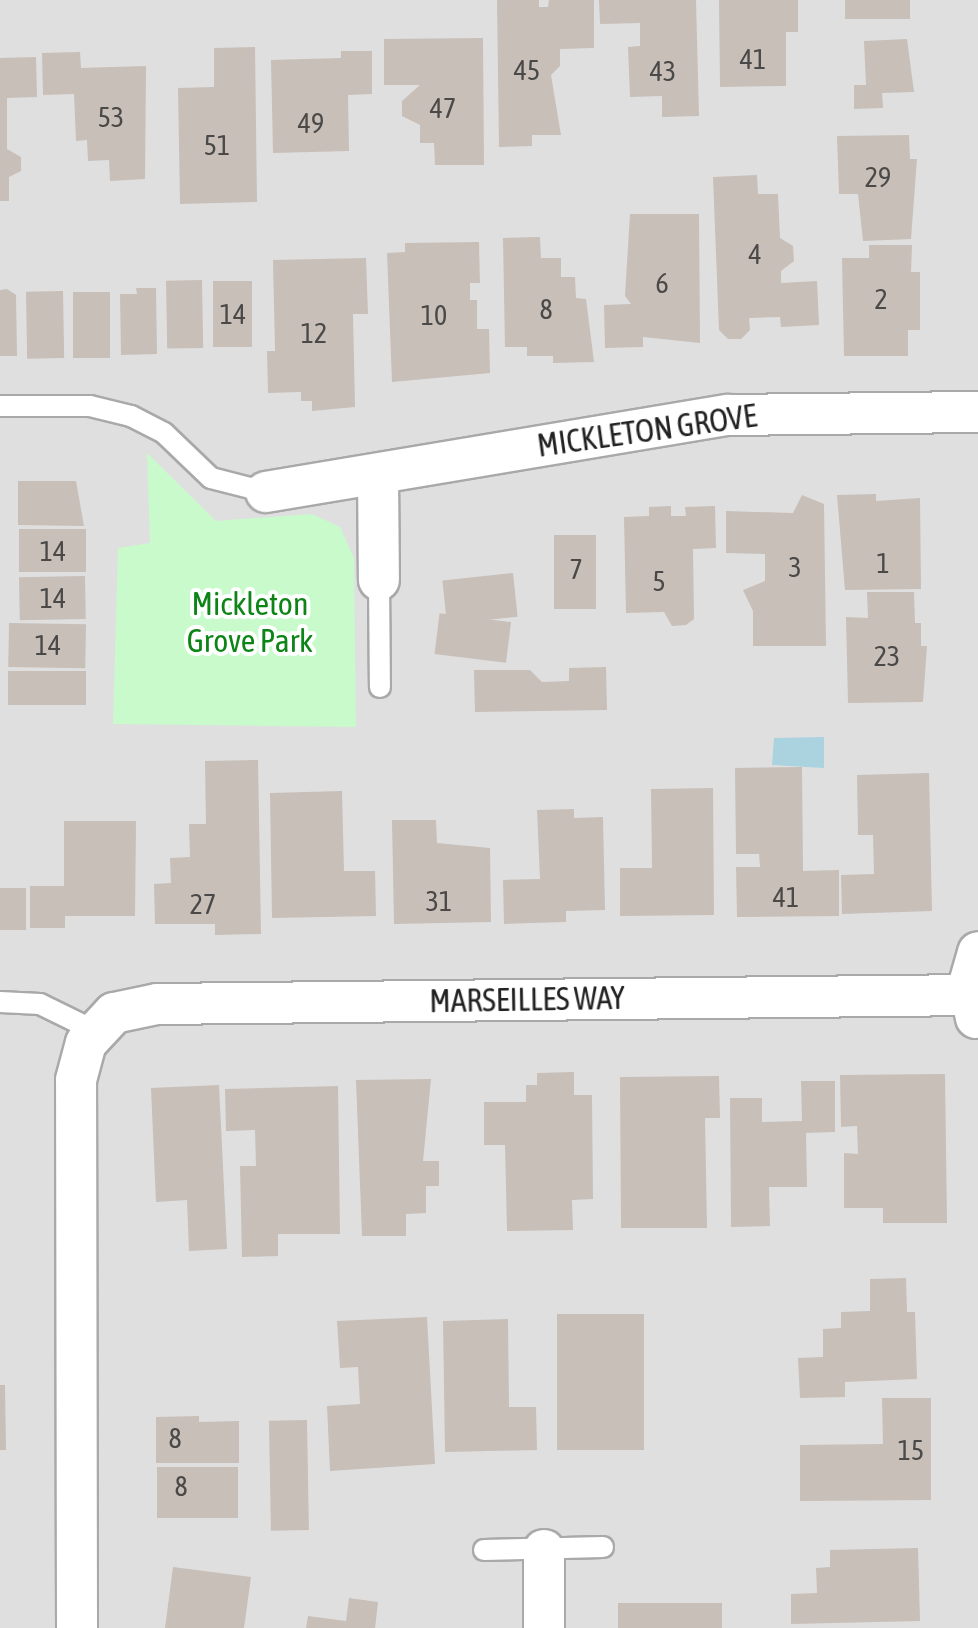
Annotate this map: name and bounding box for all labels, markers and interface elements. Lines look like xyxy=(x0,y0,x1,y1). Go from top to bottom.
house number: 41 xyxy=(740,42,766,76)
house number: 45 xyxy=(514,53,540,87)
house number: 43 xyxy=(650,54,676,88)
house number: 47 xyxy=(430,91,456,125)
house number: 53 xyxy=(98,100,124,134)
house number: 49 xyxy=(298,106,324,140)
house number: 51 xyxy=(204,128,230,162)
house number: 29 xyxy=(865,160,891,194)
house number: 4 xyxy=(748,237,762,271)
house number: 6 xyxy=(655,266,669,300)
house number: 2 xyxy=(874,282,888,316)
house number: 8 xyxy=(539,292,553,326)
house number: 14 xyxy=(220,297,246,331)
house number: 10 xyxy=(421,298,447,332)
house number: 12 xyxy=(301,316,327,350)
street label: MICKLETON GROVE xyxy=(535,397,759,465)
house number: 14 xyxy=(40,534,66,568)
house number: 1 xyxy=(876,546,890,580)
house number: 3 xyxy=(788,550,802,584)
house number: 7 xyxy=(569,552,583,586)
house number: 5 xyxy=(652,564,666,598)
house number: 14 xyxy=(40,581,66,615)
park label: Mickleton Grove Park xyxy=(187,586,313,661)
house number: 14 xyxy=(35,628,61,662)
house number: 23 xyxy=(874,639,900,673)
house number: 41 xyxy=(773,880,799,914)
house number: 31 xyxy=(426,884,452,918)
house number: 27 xyxy=(190,887,216,921)
street label: MARSEILLES WAY xyxy=(429,979,625,1021)
house number: 8 xyxy=(168,1421,182,1455)
house number: 15 xyxy=(898,1433,924,1467)
house number: 8 xyxy=(174,1469,188,1503)

